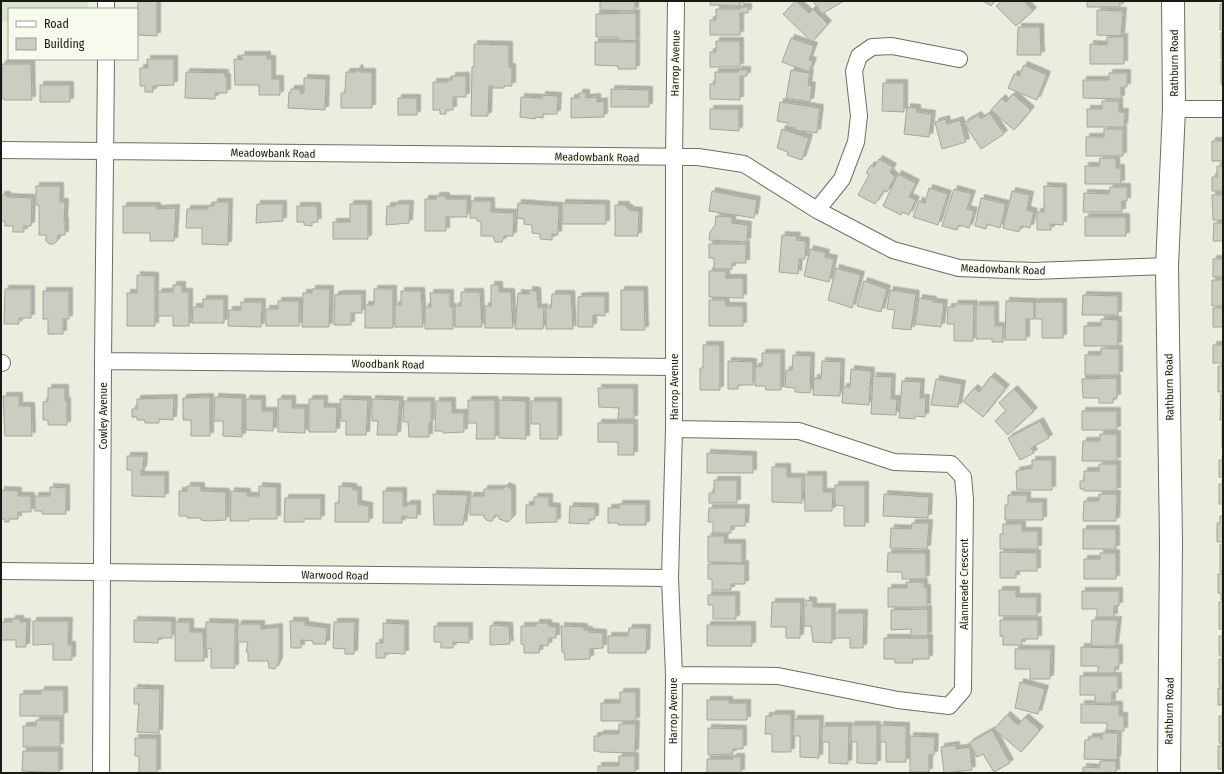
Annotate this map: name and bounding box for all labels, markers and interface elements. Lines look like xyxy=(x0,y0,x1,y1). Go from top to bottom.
legend xyxy=(8,8,138,60)
text: Road xyxy=(44,17,69,31)
street label: Rathburn Road xyxy=(1168,29,1181,97)
street label: Harrop Avenue xyxy=(668,30,683,96)
text: Building xyxy=(44,37,85,51)
street label: Meadowbank Road xyxy=(230,146,316,161)
street label: Meadowbank Road xyxy=(554,150,640,165)
street label: Meadowbank Road xyxy=(960,262,1046,277)
street label: Rathburn Road xyxy=(1162,353,1177,421)
street label: Harrop Avenue xyxy=(668,354,681,420)
street label: Woodbank Road xyxy=(351,357,425,372)
street label: Cowley Avenue xyxy=(97,382,110,450)
street label: Alanmeade Crescent xyxy=(958,538,971,630)
street label: Warwood Road xyxy=(301,568,369,583)
street label: Rathburn Road xyxy=(1162,677,1177,745)
street label: Harrop Avenue xyxy=(667,678,680,744)

